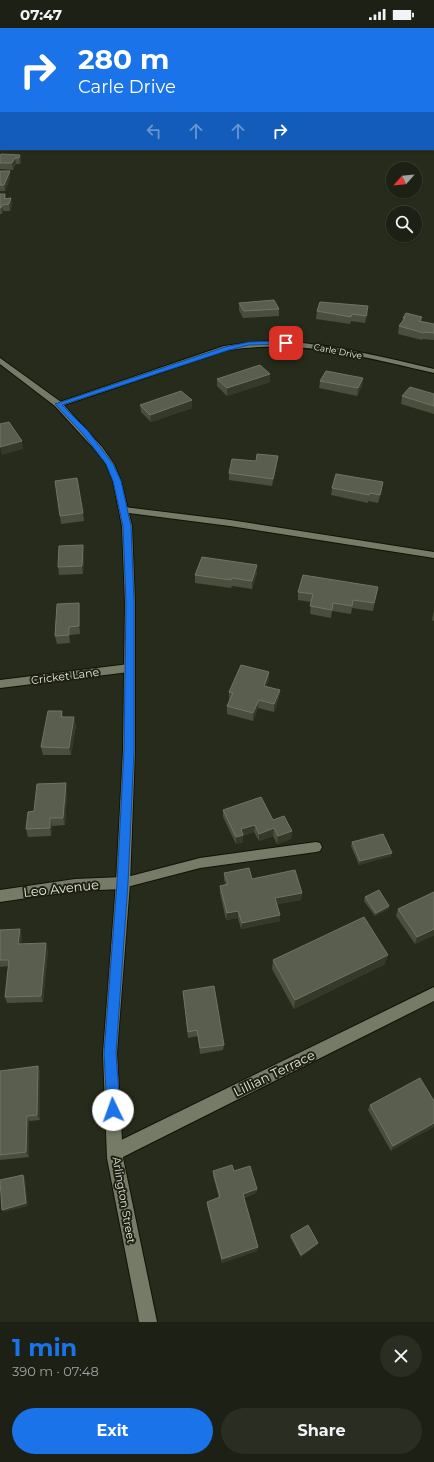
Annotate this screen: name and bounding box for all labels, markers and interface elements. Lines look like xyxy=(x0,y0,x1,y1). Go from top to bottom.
text: 07:47 xyxy=(20,5,62,24)
text: 280 m xyxy=(78,42,169,76)
icon: right xyxy=(12,44,64,96)
text: Carle Drive xyxy=(78,76,176,98)
icon: left xyxy=(143,120,165,142)
icon: ahead xyxy=(185,120,207,142)
icon: ahead xyxy=(227,120,249,142)
icon: right xyxy=(269,120,291,142)
north arrow xyxy=(386,162,422,198)
map controls xyxy=(386,162,422,242)
button: search xyxy=(386,206,422,242)
pin xyxy=(269,326,303,360)
icon: arrive xyxy=(275,332,297,354)
street label: Carle Drive xyxy=(313,341,364,361)
street label: Cricket Lane xyxy=(30,665,100,687)
street label: Leo Avenue xyxy=(22,876,100,900)
street label: Lillian Terrace xyxy=(231,1046,317,1100)
position arrow xyxy=(92,1089,134,1131)
street label: Arlington Street xyxy=(109,1156,139,1245)
text: 1 min xyxy=(12,1333,77,1362)
button: close xyxy=(380,1335,422,1377)
text: 390 m · 07:48 xyxy=(12,1363,99,1379)
button: Exit xyxy=(12,1408,213,1454)
button: Share xyxy=(221,1408,422,1454)

